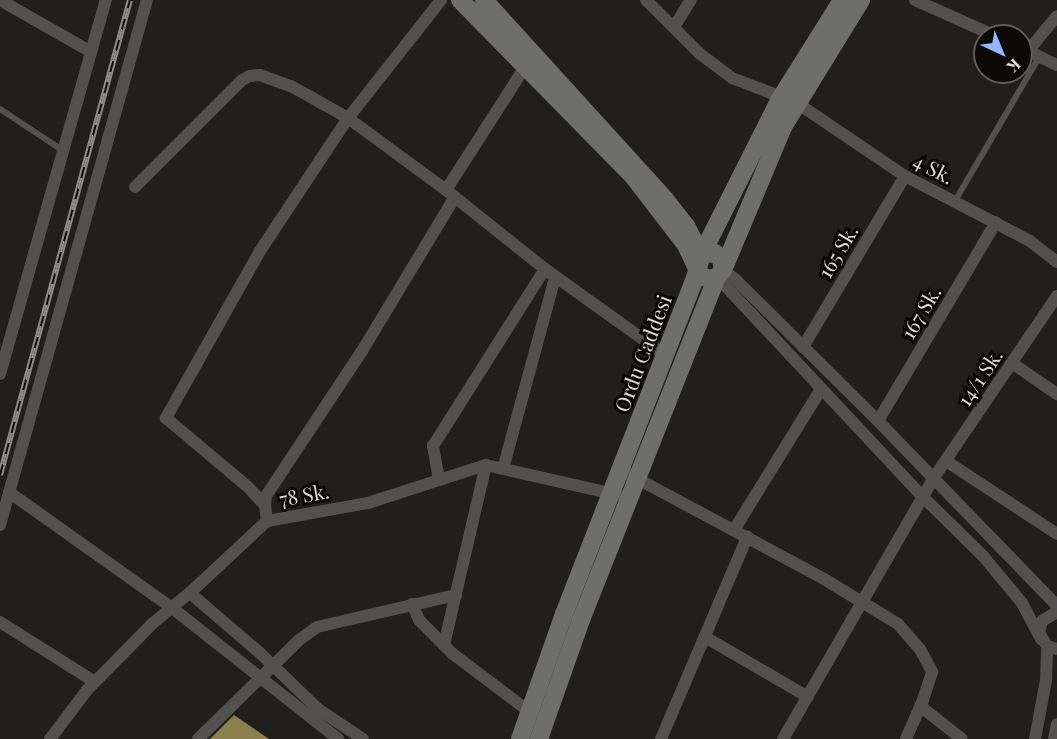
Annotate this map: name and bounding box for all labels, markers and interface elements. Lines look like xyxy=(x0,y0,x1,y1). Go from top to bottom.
north arrow xyxy=(973,24,1033,84)
text: K xyxy=(1003,54,1026,77)
street label: 4 Sk. xyxy=(910,148,958,188)
street label: 165 Sk. xyxy=(812,220,862,282)
street label: 167 Sk. xyxy=(895,281,945,343)
street label: Ordu Caddesi xyxy=(609,291,675,415)
street label: 14/1 Sk. xyxy=(951,344,1007,410)
street label: 78 Sk. xyxy=(277,478,331,510)

